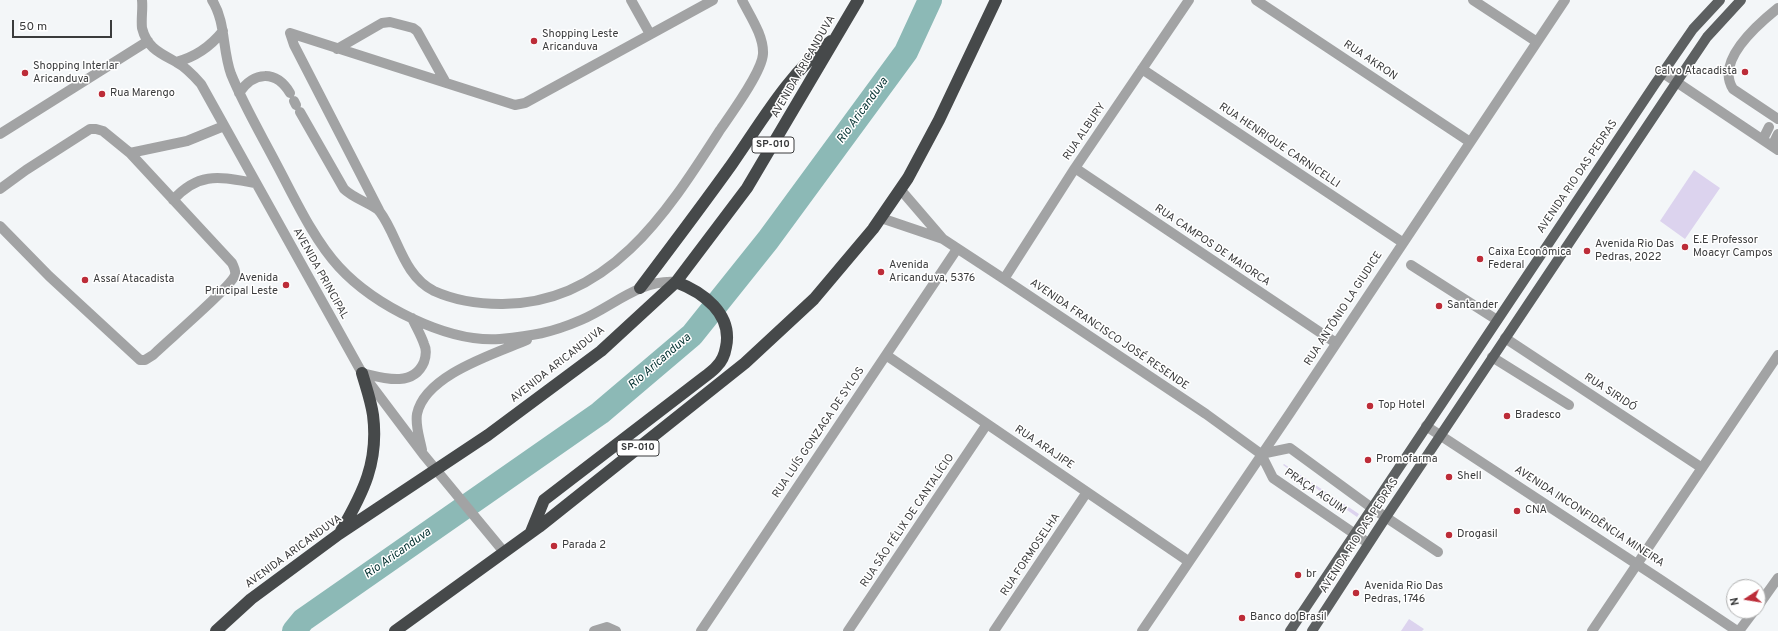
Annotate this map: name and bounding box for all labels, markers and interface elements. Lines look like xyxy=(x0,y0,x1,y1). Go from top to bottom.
scale bar xyxy=(14,12,114,38)
street label: AVENIDA ARICANDUVA xyxy=(769,13,839,121)
text: 50 m xyxy=(19,19,47,35)
place label: Shopping Leste Aricanduva xyxy=(542,28,618,54)
marker: Shopping Leste Aricanduva xyxy=(529,36,539,46)
street label: RUA AKRON xyxy=(1341,38,1399,84)
place label: Shopping Interlar Aricanduva xyxy=(33,60,119,86)
place label: Calvo Atacadista xyxy=(1654,65,1737,79)
marker: Calvo Atacadista xyxy=(1740,67,1750,77)
marker: Shopping Interlar Aricanduva xyxy=(20,68,30,78)
water label: Rio Aricanduva xyxy=(834,75,892,147)
place label: Rua Marengo xyxy=(110,87,175,101)
marker: Rua Marengo xyxy=(97,89,107,99)
street label: RUA ALBURY xyxy=(1061,101,1109,163)
street label: RUA HENRIQUE CARNICELLI xyxy=(1216,101,1342,191)
street label: AVENIDA RIO DAS PEDRAS xyxy=(1535,118,1621,236)
road number: SP-010 xyxy=(752,137,794,153)
street label: RUA CAMPOS DE MAIORCA xyxy=(1152,202,1272,290)
street label: AVENIDA PRINCIPAL xyxy=(289,226,351,322)
place label: E.E Professor Moacyr Campos xyxy=(1693,234,1773,260)
place label: Avenida Rio Das Pedras, 2022 xyxy=(1595,238,1674,264)
marker: E.E Professor Moacyr Campos xyxy=(1680,242,1690,252)
place label: Caixa Econômica Federal xyxy=(1488,246,1571,272)
marker: Avenida Rio Das Pedras, 2022 xyxy=(1582,246,1592,256)
street label: RUA ANTÔNIO LA GIUDICE xyxy=(1302,249,1386,369)
marker: Caixa Econômica Federal xyxy=(1475,254,1485,264)
place label: Avenida Aricanduva, 5376 xyxy=(889,259,975,285)
marker: Avenida Aricanduva, 5376 xyxy=(876,267,886,277)
place label: Avenida Principal Leste xyxy=(205,272,278,298)
place label: Assaí Atacadista xyxy=(93,273,174,287)
marker: Assaí Atacadista xyxy=(80,275,90,285)
street label: AVENIDA FRANCISCO JOSÉ RESENDE xyxy=(1027,277,1191,393)
marker: Avenida Principal Leste xyxy=(281,280,291,290)
place label: Santander xyxy=(1447,299,1498,313)
marker: Santander xyxy=(1434,301,1444,311)
street label: AVENIDA ARICANDUVA xyxy=(508,324,608,406)
water label: Rio Aricanduva xyxy=(626,331,694,393)
street label: RUA LUÍS GONZAGA DE SYLOS xyxy=(770,365,868,501)
street label: RUA SIRIDÓ xyxy=(1581,371,1639,415)
place label: Top Hotel xyxy=(1378,399,1425,413)
marker: Top Hotel xyxy=(1365,401,1375,411)
place label: Bradesco xyxy=(1515,409,1561,423)
marker: Bradesco xyxy=(1502,411,1512,421)
street label: RUA ARAJIPE xyxy=(1012,423,1076,473)
road number: SP-010 xyxy=(617,440,659,456)
street label: RUA SÃO FÉLIX DE CANTALÍCIO xyxy=(858,452,958,590)
place label: Promofarma xyxy=(1376,453,1437,467)
marker: Promofarma xyxy=(1363,455,1373,465)
street label: AVENIDA INCONFIDÊNCIA MINEIRA xyxy=(1512,464,1666,570)
street label: PRAÇA AGUIM xyxy=(1281,466,1349,518)
place label: Shell xyxy=(1457,470,1482,484)
marker: Shell xyxy=(1444,472,1454,482)
street label: AVENIDA RIO DAS PEDRAS xyxy=(1318,476,1402,596)
place label: CNA xyxy=(1525,504,1547,518)
marker: CNA xyxy=(1512,506,1522,516)
street label: RUA FORMOSELHA xyxy=(998,511,1064,599)
street label: AVENIDA ARICANDUVA xyxy=(243,513,345,591)
water label: Rio Aricanduva xyxy=(362,526,434,582)
place label: Drogasil xyxy=(1457,528,1498,542)
marker: Drogasil xyxy=(1444,530,1454,540)
place label: Parada 2 xyxy=(562,539,606,553)
marker: Parada 2 xyxy=(549,541,559,551)
place label: br xyxy=(1306,568,1316,582)
marker: br xyxy=(1293,570,1303,580)
north arrow xyxy=(1726,579,1766,619)
place label: Avenida Rio Das Pedras, 1746 xyxy=(1364,580,1443,606)
marker: Avenida Rio Das Pedras, 1746 xyxy=(1351,588,1361,598)
text: N xyxy=(1728,596,1743,607)
place label: Banco do Brasil xyxy=(1250,611,1327,625)
marker: Banco do Brasil xyxy=(1237,613,1247,623)

